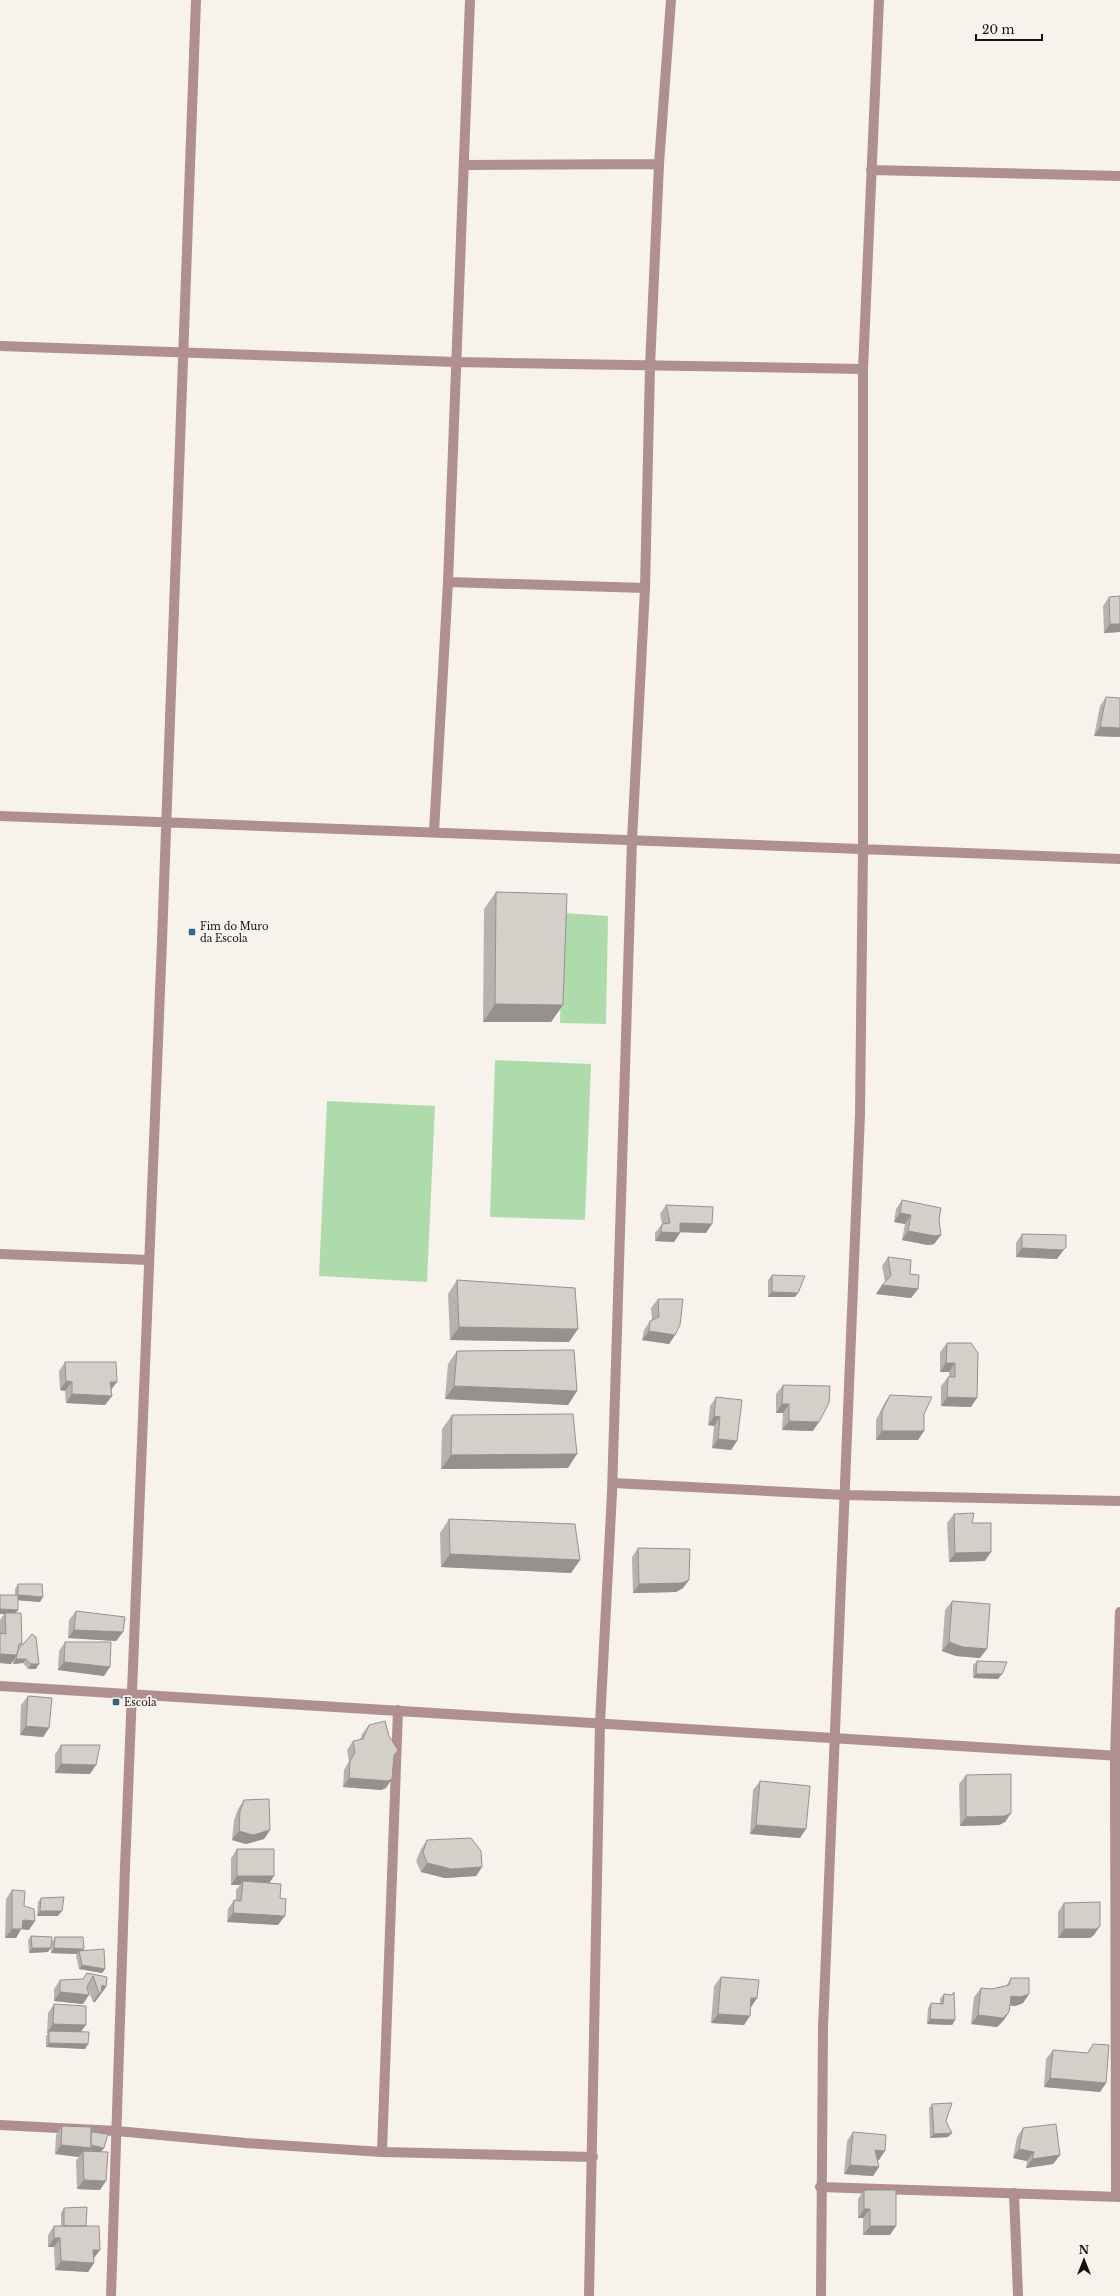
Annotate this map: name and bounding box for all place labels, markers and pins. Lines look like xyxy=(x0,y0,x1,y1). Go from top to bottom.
place label: Fim do Muro da Escola xyxy=(200,920,269,945)
marker: Fim do Muro da Escola xyxy=(187,927,197,937)
place label: Escola xyxy=(124,1696,157,1709)
marker: Escola xyxy=(111,1697,121,1707)

